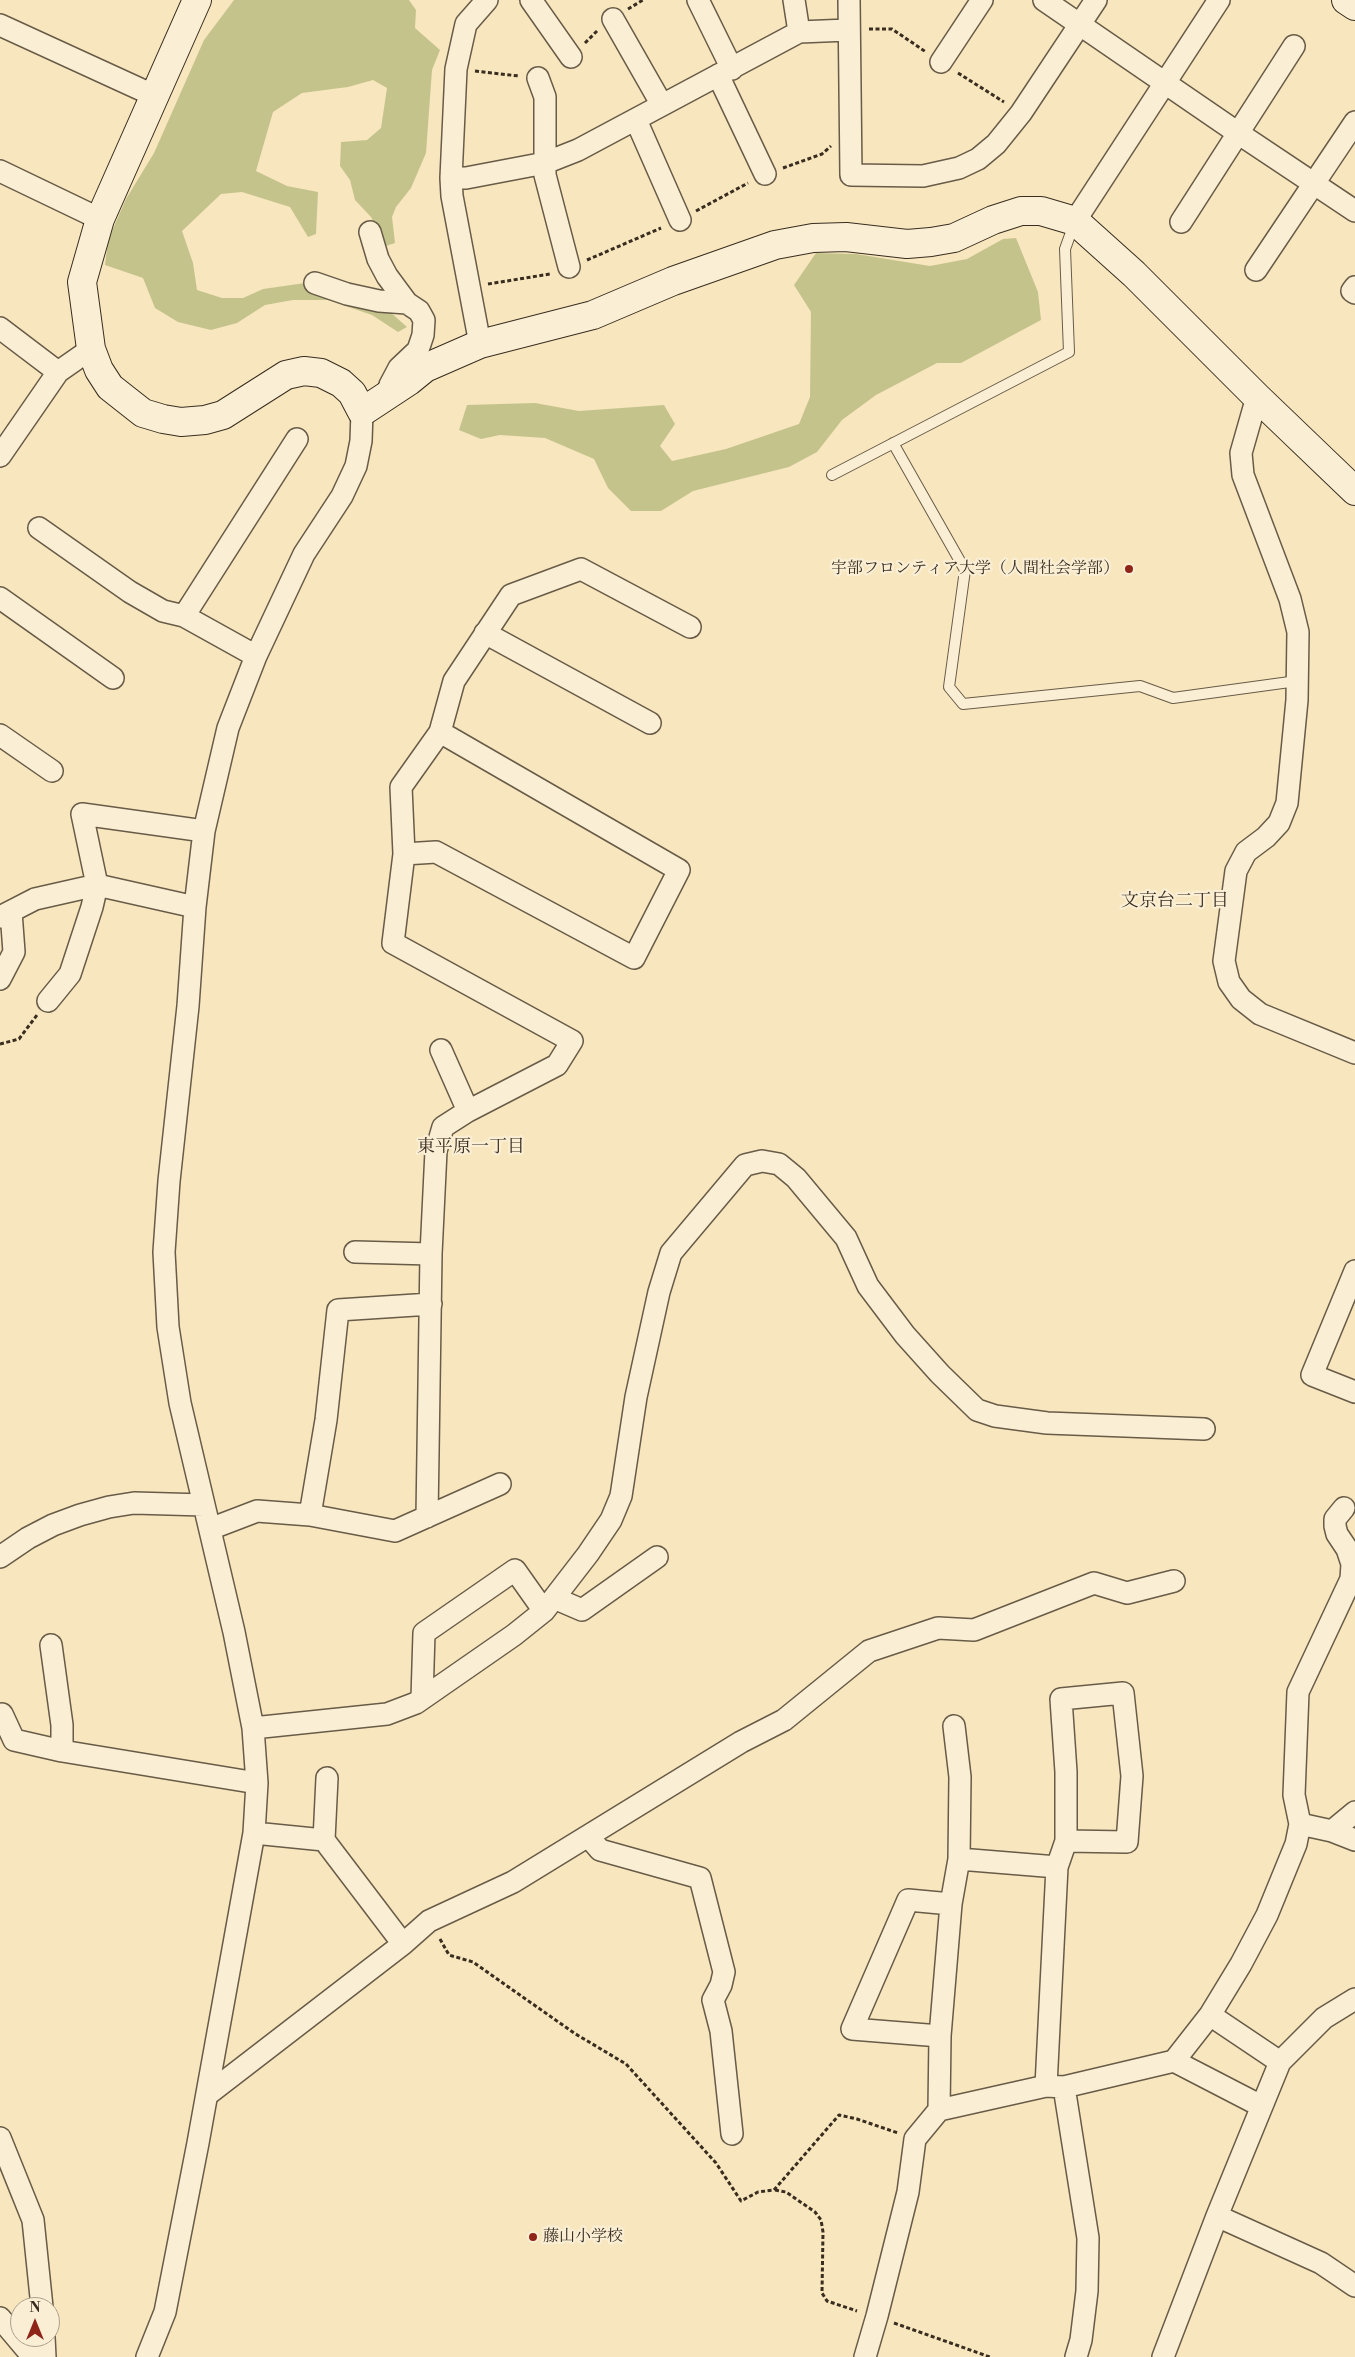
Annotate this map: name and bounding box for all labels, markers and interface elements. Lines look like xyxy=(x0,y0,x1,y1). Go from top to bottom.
place label: 宇部フロンティア大学（人間社会学部） xyxy=(831,559,1119,579)
marker: 宇部フロンティア大学（人間社会学部） xyxy=(1123,563,1135,575)
district label: 文京台二丁目 xyxy=(1121,891,1229,913)
district label: 東平原一丁目 xyxy=(417,1137,525,1159)
place label: 藤山小学校 xyxy=(543,2227,623,2247)
marker: 藤山小学校 xyxy=(527,2231,539,2243)
north arrow xyxy=(10,2297,60,2347)
text: N xyxy=(29,2299,41,2317)

